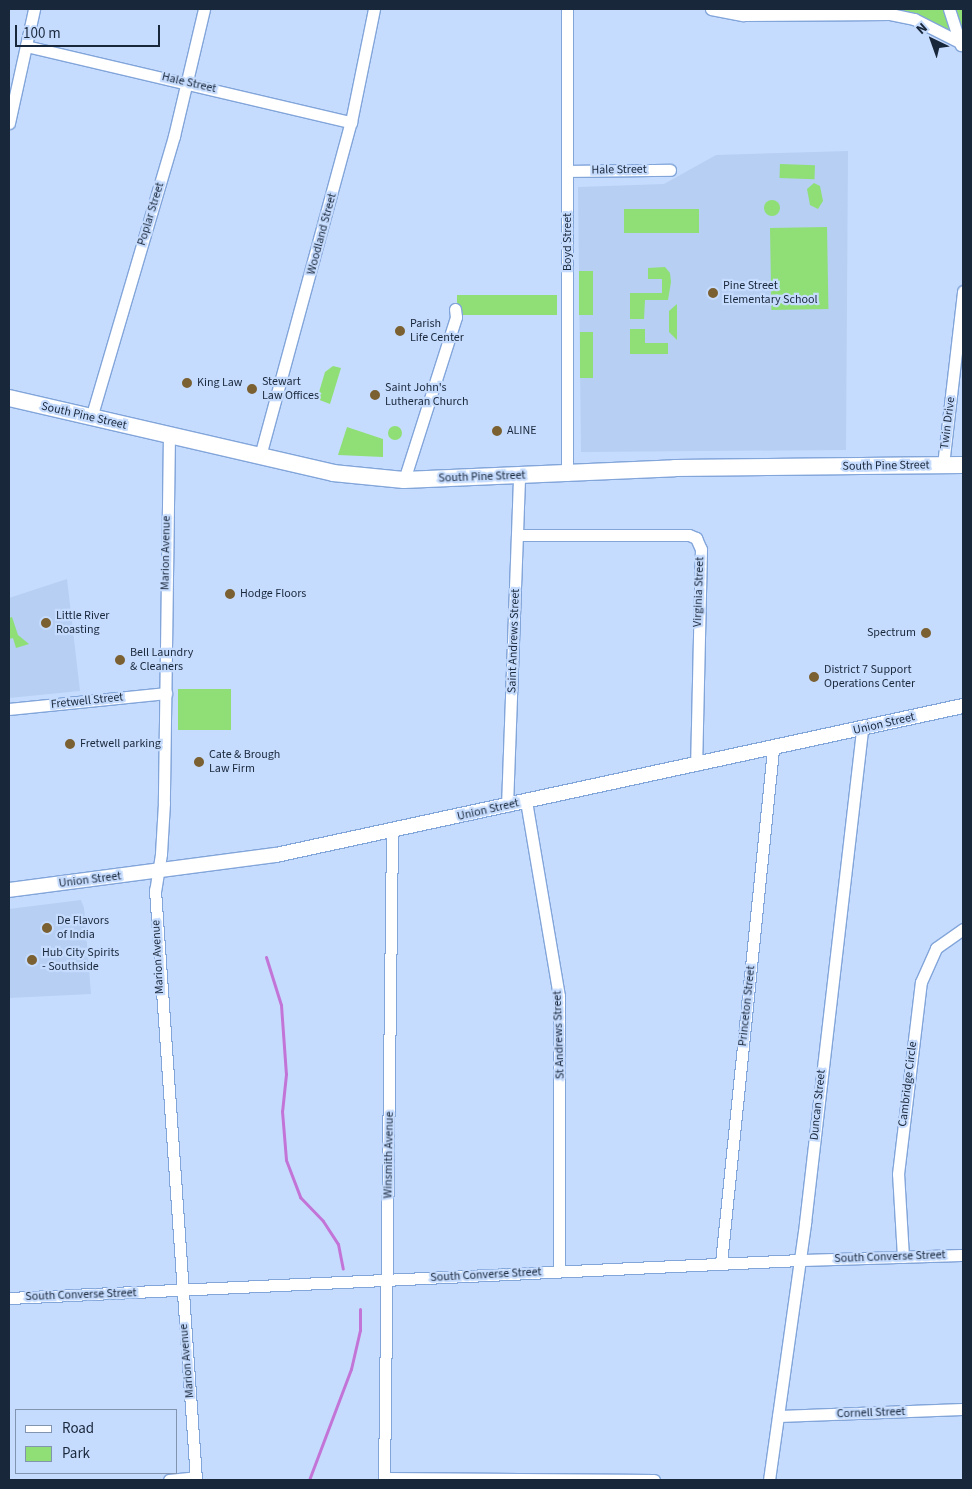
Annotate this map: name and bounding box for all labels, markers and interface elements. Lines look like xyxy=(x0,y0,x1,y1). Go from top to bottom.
scale bar xyxy=(18,15,162,47)
north arrow xyxy=(907,15,957,65)
text: N xyxy=(912,18,932,39)
text: 100 m xyxy=(23,23,61,44)
street label: Hale Street xyxy=(160,70,218,96)
street label: Hale Street xyxy=(591,162,647,178)
street label: Poplar Street xyxy=(135,181,167,247)
street label: Woodland Street xyxy=(304,192,340,276)
street label: Boyd Street xyxy=(561,213,575,271)
place label: Pine Street Elementary School xyxy=(723,279,818,307)
marker: Pine Street Elementary School xyxy=(707,287,719,299)
place label: Parish Life Center xyxy=(410,317,464,345)
marker: Parish Life Center xyxy=(394,325,406,337)
place label: Stewart Law Offices xyxy=(262,375,319,403)
place label: King Law xyxy=(197,376,242,390)
marker: King Law xyxy=(181,377,193,389)
place label: Saint John's Lutheran Church xyxy=(385,381,469,409)
marker: Stewart Law Offices xyxy=(246,383,258,395)
marker: Saint John's Lutheran Church xyxy=(369,389,381,401)
street label: Twin Drive xyxy=(938,396,958,450)
street label: South Pine Street xyxy=(40,399,128,433)
place label: ALINE xyxy=(507,424,537,438)
marker: ALINE xyxy=(491,425,503,437)
street label: South Pine Street xyxy=(842,458,930,474)
street label: South Pine Street xyxy=(438,468,526,486)
street label: Marion Avenue xyxy=(158,516,174,590)
street label: Virginia Street xyxy=(691,557,707,627)
place label: Hodge Floors xyxy=(240,587,306,601)
marker: Hodge Floors xyxy=(224,588,236,600)
street label: Saint Andrews Street xyxy=(505,589,523,693)
place label: Little River Roasting xyxy=(56,609,110,637)
marker: Little River Roasting xyxy=(40,617,52,629)
place label: Spectrum xyxy=(867,626,916,640)
marker: Spectrum xyxy=(920,627,932,639)
place label: Bell Laundry & Cleaners xyxy=(130,646,193,674)
marker: Bell Laundry & Cleaners xyxy=(114,654,126,666)
place label: District 7 Support Operations Center xyxy=(824,663,915,691)
marker: District 7 Support Operations Center xyxy=(808,671,820,683)
street label: Fretwell Street xyxy=(50,690,124,712)
street label: Union Street xyxy=(852,710,916,738)
place label: Fretwell parking xyxy=(80,737,161,751)
marker: Fretwell parking xyxy=(64,738,76,750)
place label: Cate & Brough Law Firm xyxy=(209,748,280,776)
marker: Cate & Brough Law Firm xyxy=(193,756,205,768)
street label: Union Street xyxy=(456,796,520,824)
street label: Union Street xyxy=(58,869,122,891)
place label: De Flavors of India xyxy=(57,914,109,942)
street label: Marion Avenue xyxy=(149,920,167,994)
marker: De Flavors of India xyxy=(41,922,53,934)
place label: Hub City Spirits - Southside xyxy=(42,946,119,974)
marker: Hub City Spirits - Southside xyxy=(26,954,38,966)
street label: Princeton Street xyxy=(736,965,758,1047)
street label: St Andrews Street xyxy=(550,991,568,1079)
street label: Cambridge Circle xyxy=(896,1041,920,1127)
street label: Duncan Street xyxy=(807,1069,829,1141)
street label: Winsmith Avenue xyxy=(381,1111,397,1199)
street label: South Converse Street xyxy=(834,1248,946,1266)
street label: South Converse Street xyxy=(430,1265,542,1285)
street label: South Converse Street xyxy=(25,1286,137,1304)
street label: Marion Avenue xyxy=(177,1323,197,1399)
street label: Cornell Street xyxy=(836,1405,906,1421)
legend xyxy=(15,1409,178,1474)
text: Road xyxy=(62,1418,94,1439)
text: Park xyxy=(62,1443,90,1464)

